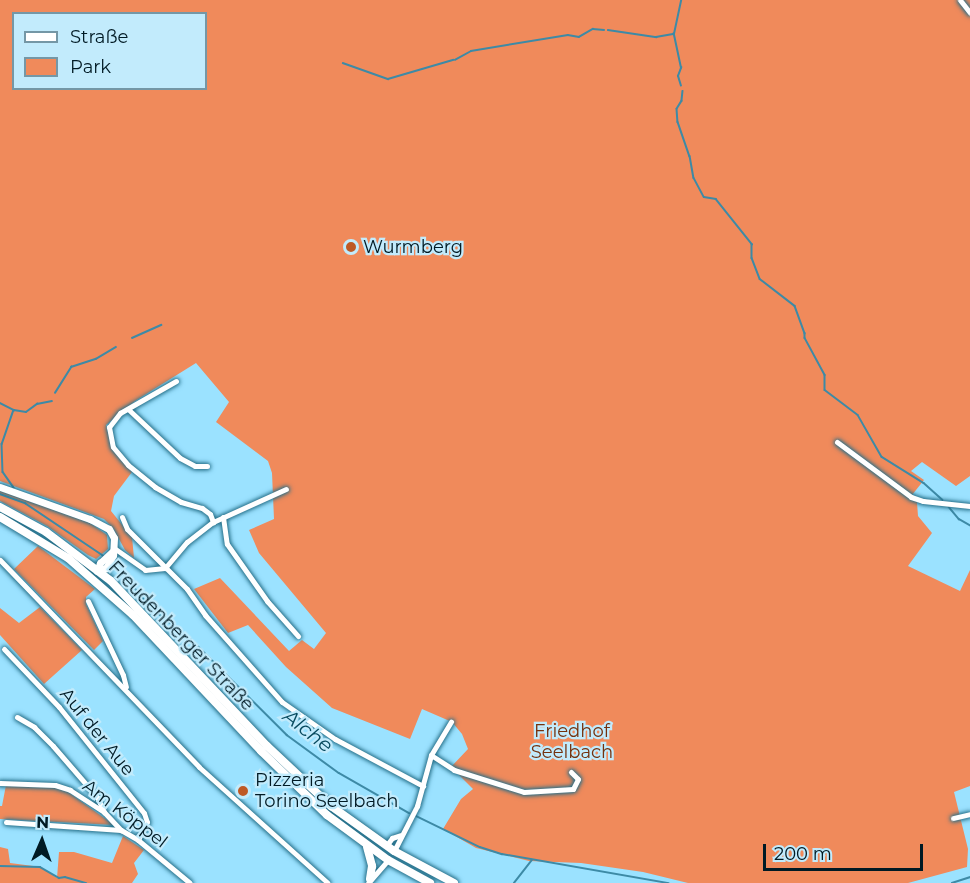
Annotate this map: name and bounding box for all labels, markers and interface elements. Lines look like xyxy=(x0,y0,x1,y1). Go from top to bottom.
legend xyxy=(12,12,207,90)
text: Straße xyxy=(70,26,128,48)
text: Park xyxy=(70,56,111,78)
place label: Wurmberg xyxy=(363,236,463,258)
marker: Wurmberg xyxy=(344,240,358,254)
street label: Freudenberger Straße xyxy=(104,557,258,715)
street label: Auf der Aue xyxy=(55,684,139,780)
water label: Alche xyxy=(278,704,338,758)
park label: Friedhof Seelbach xyxy=(531,721,613,764)
place label: Pizzeria Torino Seelbach xyxy=(255,770,398,812)
street label: Am Köppel xyxy=(78,775,172,853)
marker: Pizzeria Torino Seelbach xyxy=(236,784,250,798)
north arrow xyxy=(12,811,72,871)
text: N xyxy=(36,813,49,832)
scale bar xyxy=(766,832,926,870)
text: 200 m xyxy=(774,843,832,865)

